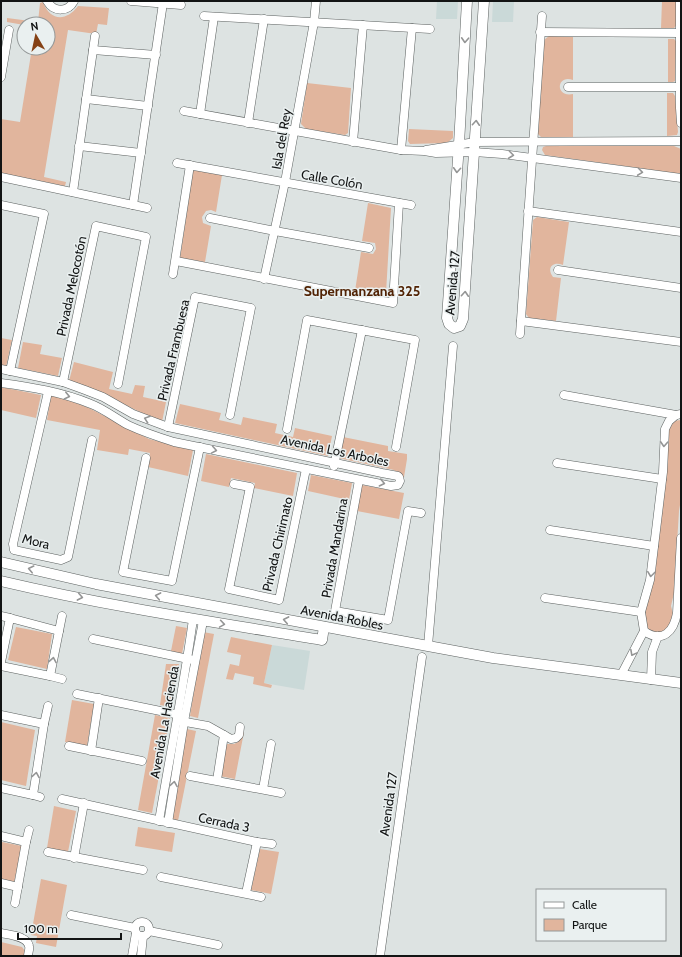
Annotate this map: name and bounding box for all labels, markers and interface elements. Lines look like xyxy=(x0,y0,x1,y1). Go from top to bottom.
north arrow xyxy=(16,16,56,56)
text: N xyxy=(29,19,39,34)
one-way arrow xyxy=(461,37,470,43)
street label: Isla del Rey xyxy=(268,107,294,171)
one-way arrow xyxy=(472,120,481,126)
one-way arrow xyxy=(508,150,514,159)
street label: Calle Colón xyxy=(300,166,364,192)
one-way arrow xyxy=(452,167,461,173)
one-way arrow xyxy=(637,167,643,176)
street label: Privada Melocotón xyxy=(53,234,89,338)
street label: Avenida 127 xyxy=(441,250,463,316)
district label: Supermanzana 325 xyxy=(304,282,420,300)
one-way arrow xyxy=(461,291,469,297)
street label: Privada Frambuesa xyxy=(154,297,193,402)
one-way arrow xyxy=(64,391,70,399)
one-way arrow xyxy=(144,416,151,424)
street label: Avenida Los Arboles xyxy=(279,431,391,469)
one-way arrow xyxy=(660,441,669,447)
one-way arrow xyxy=(211,445,217,454)
one-way arrow xyxy=(379,479,386,487)
street label: Privada Chirimato xyxy=(258,495,296,593)
street label: Privada Mandarina xyxy=(317,496,351,599)
street label: Mora xyxy=(21,530,52,552)
one-way arrow xyxy=(27,565,34,573)
one-way arrow xyxy=(647,571,656,577)
one-way arrow xyxy=(155,592,161,600)
one-way arrow xyxy=(77,593,83,601)
street label: Avenida Robles xyxy=(299,601,385,633)
one-way arrow xyxy=(282,616,289,624)
one-way arrow xyxy=(219,619,225,627)
one-way arrow xyxy=(630,649,637,656)
one-way arrow xyxy=(48,657,57,663)
street label: Avenida La Hacienda xyxy=(146,664,182,779)
street label: Avenida 127 xyxy=(376,771,400,837)
one-way arrow xyxy=(31,772,40,778)
one-way arrow xyxy=(169,781,178,787)
street label: Cerrada 3 xyxy=(197,809,251,835)
legend xyxy=(536,889,666,941)
text: Calle xyxy=(572,897,597,912)
scale bar xyxy=(18,915,121,941)
text: Parque xyxy=(572,917,607,932)
text: 100 m xyxy=(24,921,58,936)

